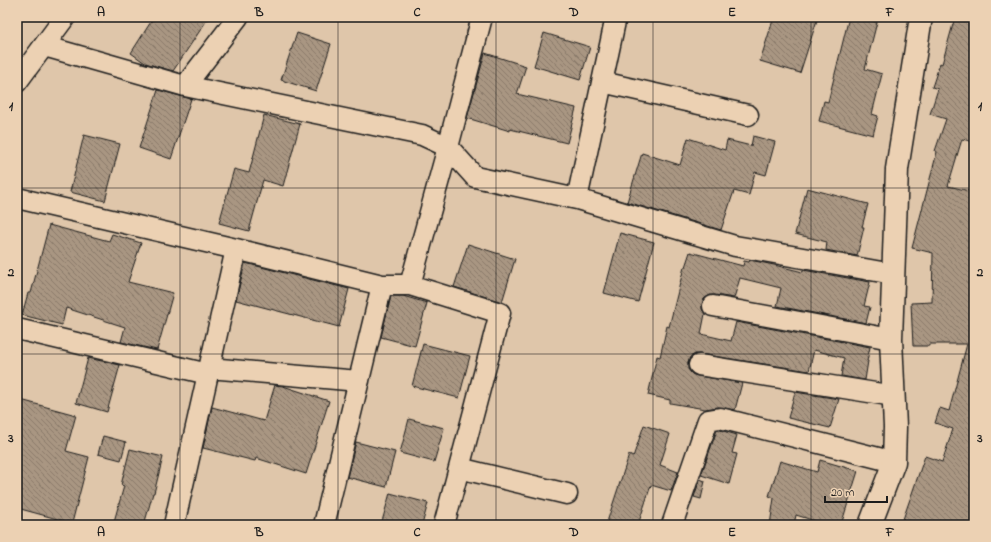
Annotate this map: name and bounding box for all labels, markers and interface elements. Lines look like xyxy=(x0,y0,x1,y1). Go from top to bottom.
text: A xyxy=(97,3,105,22)
text: B xyxy=(254,3,264,22)
text: C xyxy=(413,3,421,22)
text: D xyxy=(568,3,579,22)
text: E xyxy=(728,3,736,22)
text: F xyxy=(885,3,895,22)
text: 1 xyxy=(9,97,14,116)
text: 1 xyxy=(978,97,983,116)
text: 2 xyxy=(7,263,15,282)
text: 2 xyxy=(976,263,984,282)
text: 3 xyxy=(7,429,14,448)
text: 3 xyxy=(976,429,983,448)
scale bar xyxy=(825,478,887,504)
text: 20 m xyxy=(831,484,854,502)
text: A xyxy=(97,523,105,542)
text: B xyxy=(254,523,264,542)
text: C xyxy=(413,523,421,542)
text: D xyxy=(568,523,579,542)
text: E xyxy=(728,523,736,542)
text: F xyxy=(885,523,895,542)

